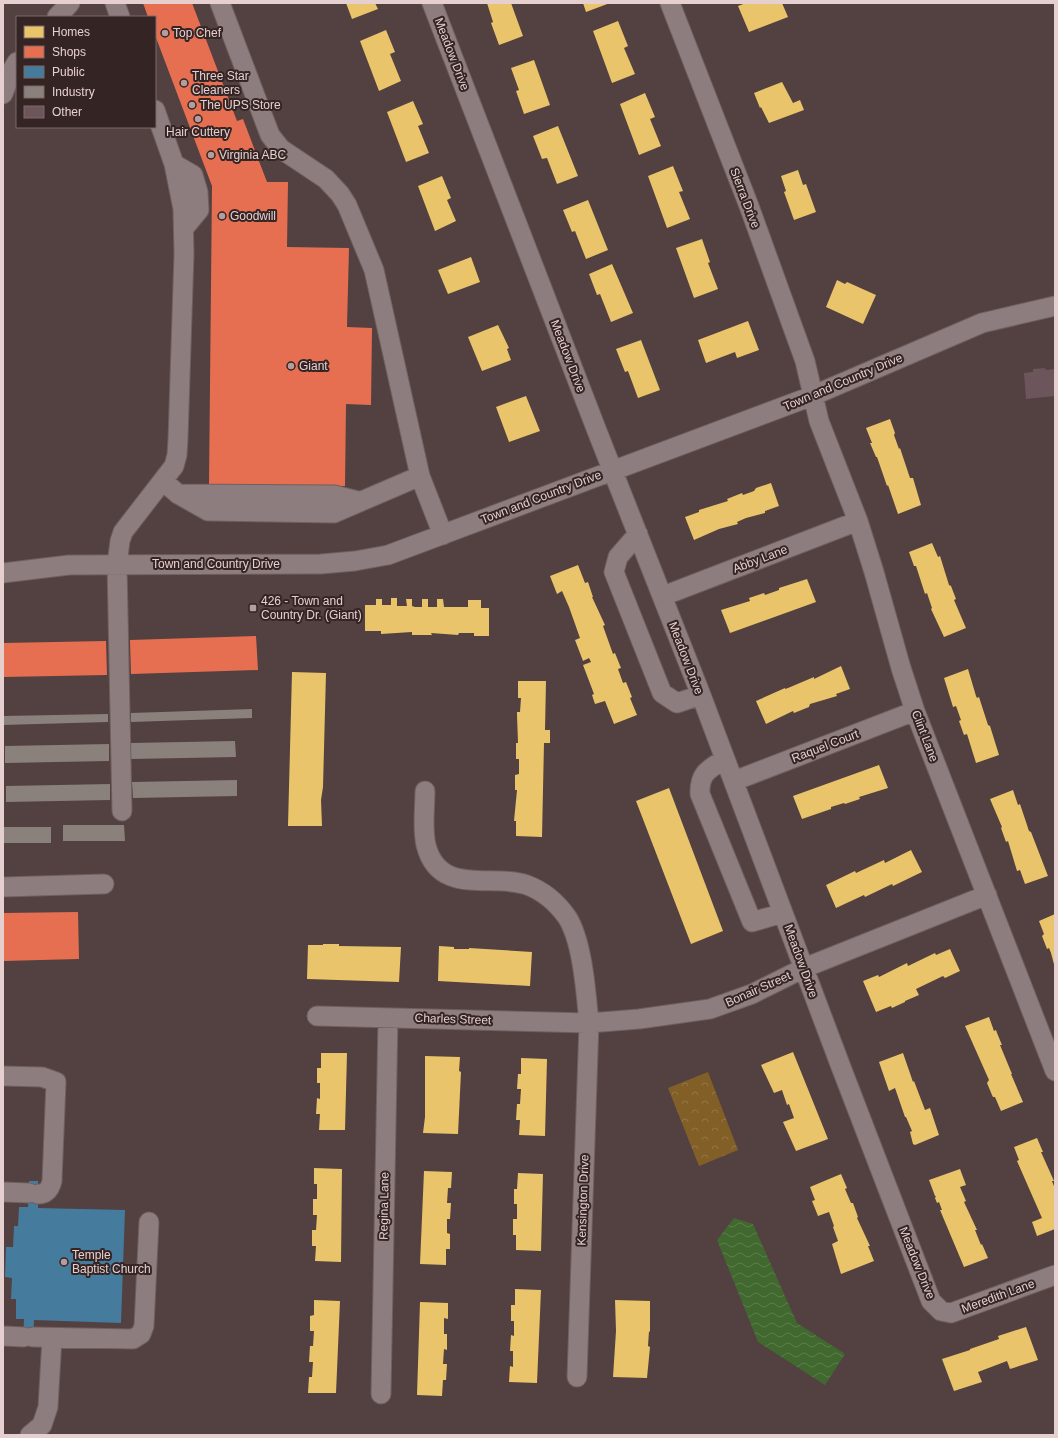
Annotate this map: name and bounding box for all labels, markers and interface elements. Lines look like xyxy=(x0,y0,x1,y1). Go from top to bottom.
legend xyxy=(16,16,156,128)
street label: Meadow Drive xyxy=(432,16,472,93)
text: Homes xyxy=(52,25,90,39)
place label: Top Chef xyxy=(173,26,222,40)
marker: Top Chef xyxy=(160,28,170,38)
text: Shops xyxy=(52,45,86,59)
text: Public xyxy=(52,65,85,79)
place label: Three Star Cleaners xyxy=(192,69,249,97)
marker: Three Star Cleaners xyxy=(179,78,189,88)
text: Industry xyxy=(52,85,95,99)
place label: The UPS Store xyxy=(200,98,281,112)
marker: The UPS Store xyxy=(187,100,197,110)
text: Other xyxy=(52,105,82,119)
marker: Hair Cuttery xyxy=(193,114,203,124)
place label: Hair Cuttery xyxy=(166,125,230,139)
place label: Virginia ABC xyxy=(219,148,286,162)
marker: Virginia ABC xyxy=(206,150,216,160)
street label: Sierra Drive xyxy=(727,166,763,230)
place label: Goodwill xyxy=(230,209,276,223)
marker: Goodwill xyxy=(217,211,227,221)
street label: Meadow Drive xyxy=(548,318,588,395)
street label: Town and Country Drive xyxy=(781,350,905,413)
place label: Giant xyxy=(299,359,328,373)
marker: Giant xyxy=(286,361,296,371)
street label: Town and Country Drive xyxy=(479,467,604,526)
street label: Abby Lane xyxy=(731,542,790,576)
street label: Town and Country Drive xyxy=(152,557,280,571)
place label: 426 - Town and Country Dr. (Giant) xyxy=(261,594,362,622)
marker: 426 - Town and Country Dr. (Giant) xyxy=(248,603,258,613)
street label: Meadow Drive xyxy=(666,620,706,697)
street label: Clint Lane xyxy=(909,708,941,764)
street label: Raquel Court xyxy=(789,727,861,765)
street label: Meadow Drive xyxy=(781,923,821,1000)
street label: Bonair Street xyxy=(723,968,793,1010)
street label: Charles Street xyxy=(414,1011,492,1027)
street label: Kensington Drive xyxy=(574,1154,592,1246)
street label: Regina Lane xyxy=(376,1172,392,1240)
street label: Meadow Drive xyxy=(896,1225,938,1301)
place label: Temple Baptist Church xyxy=(72,1248,151,1276)
marker: Temple Baptist Church xyxy=(59,1257,69,1267)
street label: Meredith Lane xyxy=(960,1276,1037,1316)

